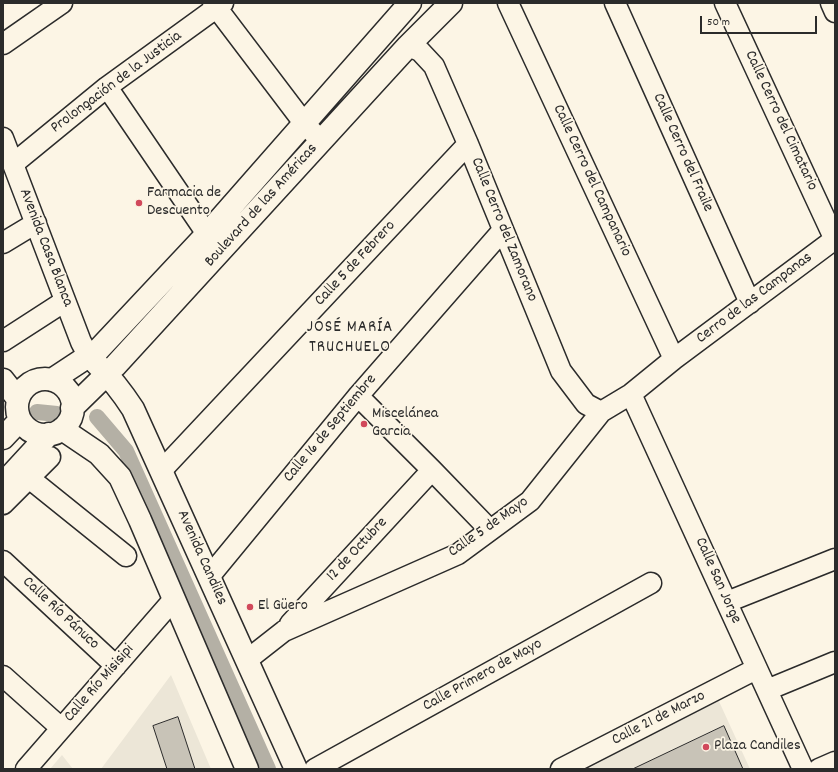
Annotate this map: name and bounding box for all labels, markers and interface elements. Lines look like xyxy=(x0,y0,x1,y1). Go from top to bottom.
scale bar xyxy=(702,8,819,34)
text: 50 m xyxy=(707,14,730,31)
street label: Prolongación de la Justicia xyxy=(48,27,186,139)
street label: Calle Cerro del Cimatario xyxy=(739,48,821,194)
street label: Calle Cerro del Fraile xyxy=(647,91,717,215)
street label: Calle Cerro del Campanario xyxy=(547,102,635,260)
street label: Boulevard de las Américas xyxy=(201,140,323,272)
street label: Calle Cerro del Zamorano xyxy=(465,155,541,305)
place label: Farmacia de Descuento xyxy=(147,184,221,222)
street label: Avenida Casa Blanca xyxy=(14,186,76,310)
marker: Farmacia de Descuento xyxy=(134,198,144,208)
street label: Calle 5 de Febrero xyxy=(311,217,401,311)
street label: Cerro de las Campanas xyxy=(693,249,817,349)
district label: JOSÉ MARÍA TRUCHUELO xyxy=(307,319,393,359)
street label: Calle 16 de Septiembre xyxy=(280,371,382,487)
place label: Miscelánea Garcia xyxy=(372,405,438,443)
marker: Miscelánea Garcia xyxy=(359,419,369,429)
street label: Calle 5 de Mayo xyxy=(445,493,533,563)
street label: Avenida Candiles xyxy=(171,507,231,609)
street label: 12 de Octubre xyxy=(323,514,393,586)
street label: Calle San Jorge xyxy=(689,535,745,627)
street label: Calle Río Pánuco xyxy=(17,573,103,655)
place label: El Güero xyxy=(258,597,308,617)
marker: El Güero xyxy=(245,602,255,612)
street label: Calle Primero de Mayo xyxy=(420,635,546,717)
street label: Calle Río Misisipi xyxy=(61,641,139,727)
street label: Calle 21 de Marzo xyxy=(609,687,709,751)
place label: Plaza Candiles xyxy=(714,737,801,757)
marker: Plaza Candiles xyxy=(701,742,711,752)

